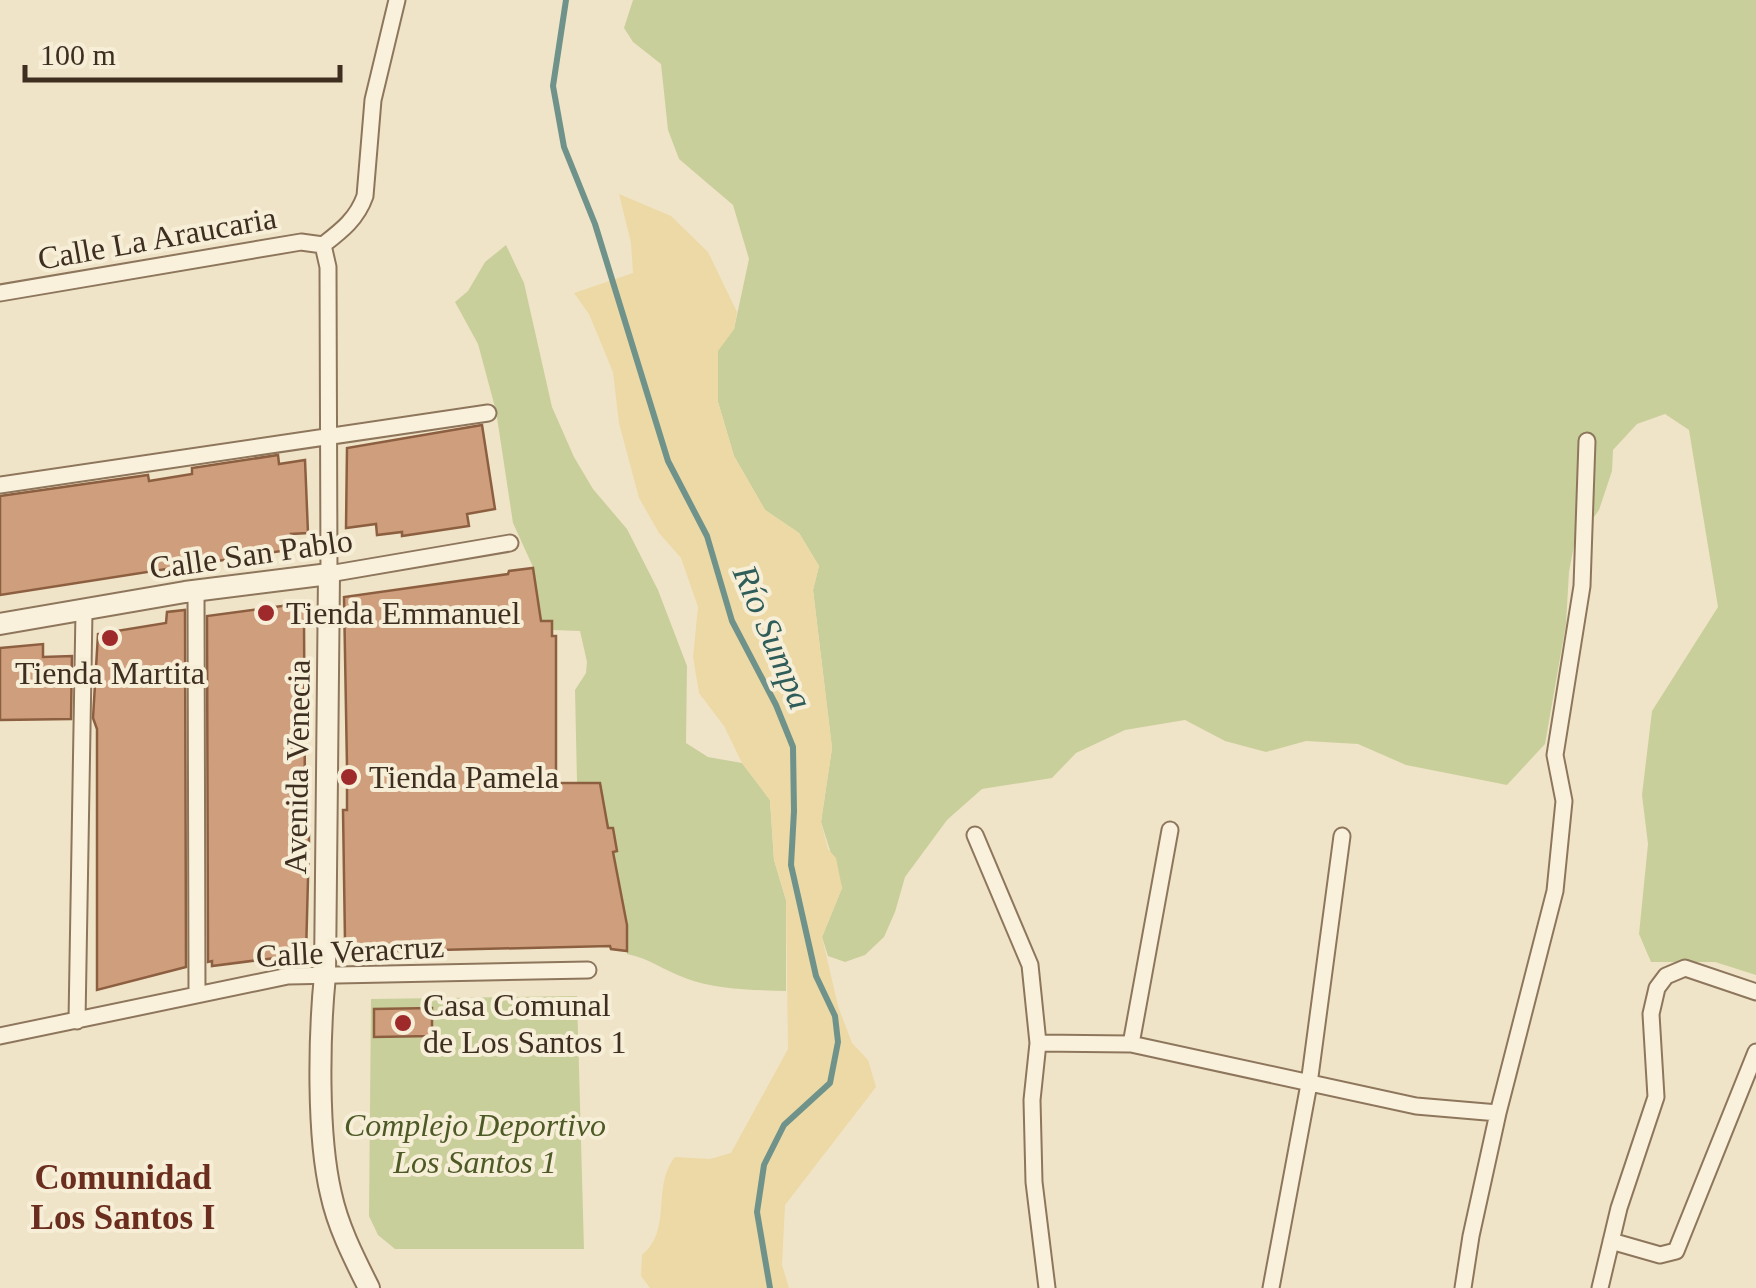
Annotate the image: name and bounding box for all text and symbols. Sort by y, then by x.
scale bar [25,20,340,82]
text: 100 m [40,38,116,71]
street label: Calle La Araucaria [35,199,279,277]
street label: Calle San Pablo [147,522,355,586]
water label: Río Sumpa [724,558,820,715]
place label: Tienda Emmanuel [286,595,520,631]
marker: Tienda Emmanuel [255,602,277,624]
marker: Tienda Martita [99,627,121,649]
place label: Tienda Martita [15,655,205,691]
street label: Avenida Venecia [277,659,317,875]
place label: Tienda Pamela [369,759,559,795]
marker: Tienda Pamela [338,766,360,788]
street label: Calle Veracruz [255,928,445,974]
place label: Casa Comunal de Los Santos 1 [423,987,627,1060]
marker: Casa Comunal de Los Santos 1 [392,1012,414,1034]
park label: Complejo Deportivo Los Santos 1 [344,1107,606,1180]
district label: Comunidad Los Santos I [31,1158,215,1237]

